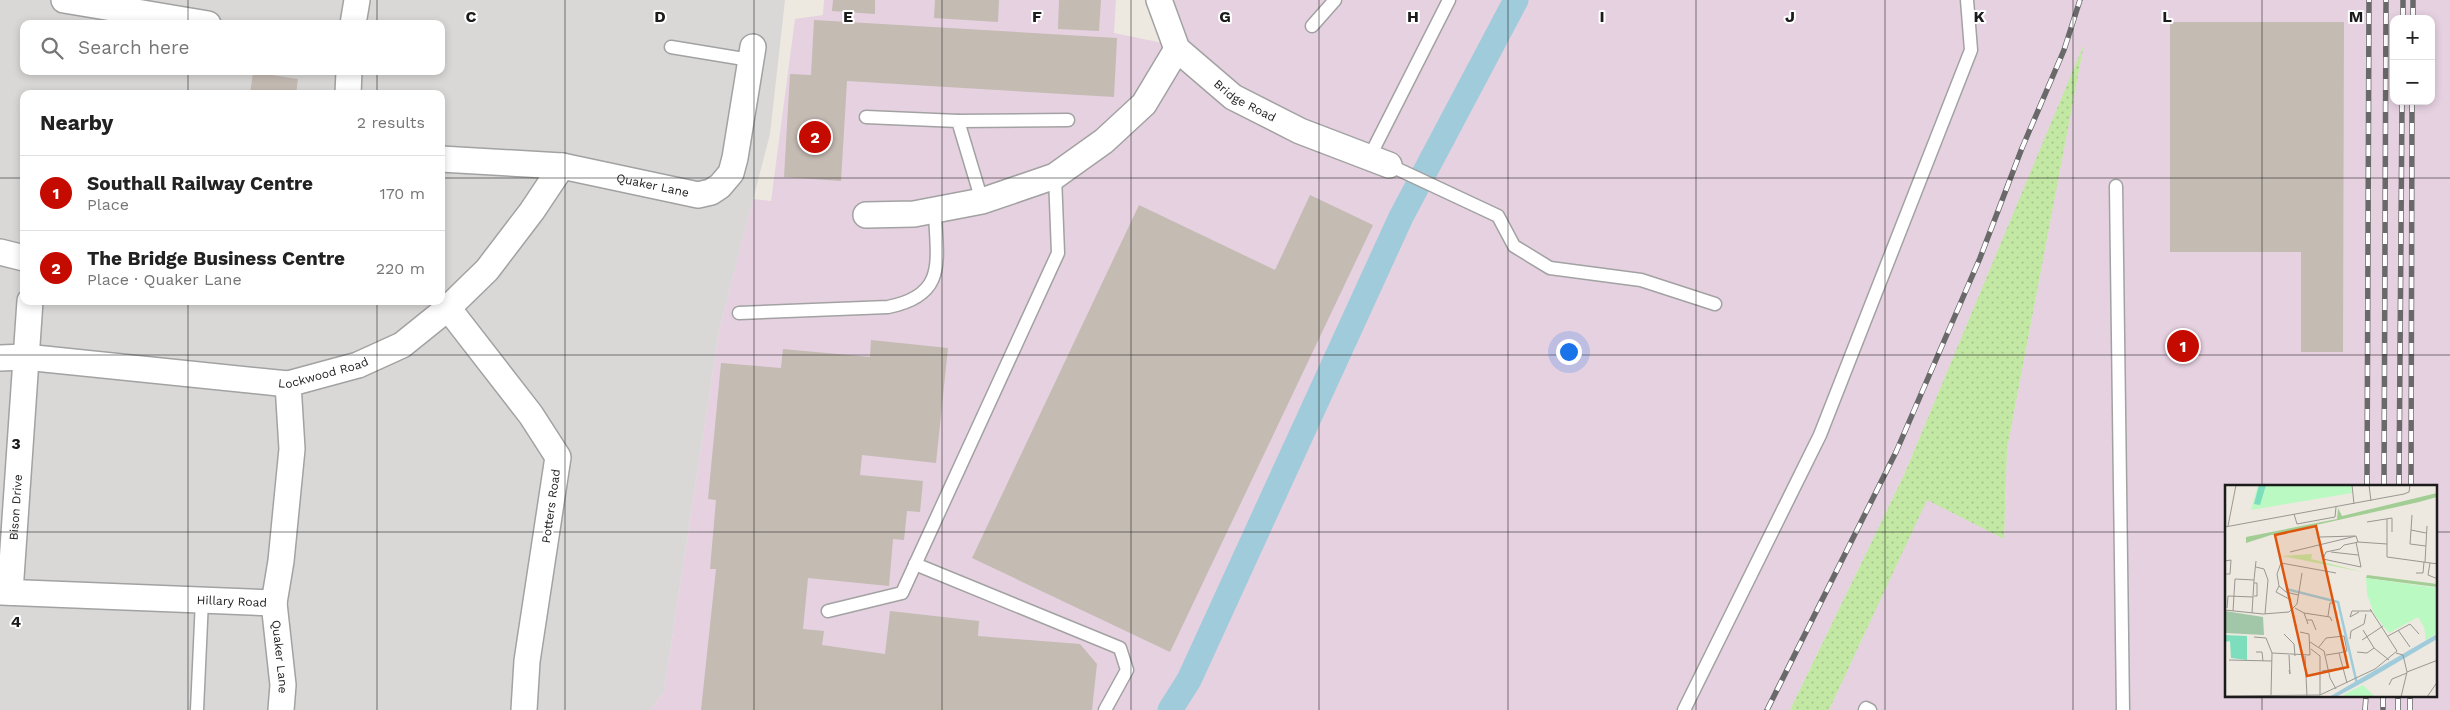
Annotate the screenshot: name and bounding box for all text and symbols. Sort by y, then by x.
text: C [466,7,477,26]
text: D [654,7,666,26]
text: E [843,7,853,26]
text: F [1032,7,1042,26]
text: G [1219,7,1231,26]
text: H [1407,7,1419,26]
text: I [1599,7,1605,26]
text: J [1785,7,1795,26]
text: K [1973,7,1985,26]
text: L [2162,7,2172,26]
text: M [2349,7,2363,26]
map controls [2390,15,2435,105]
button: + [2390,15,2435,60]
search box [20,20,445,75]
icon: search [38,34,66,62]
text: Search here [78,36,189,59]
button: − [2390,60,2435,105]
street label: Bridge Road [1211,77,1278,125]
text: Nearby [40,110,113,135]
text: 2 results [357,113,425,132]
pin: 2 [799,118,831,156]
street label: Quaker Lane [615,171,690,200]
text: Southall Railway Centre [87,172,313,195]
text: 1 [53,184,59,203]
text: 170 m [379,184,425,203]
text: Place [87,195,129,214]
text: The Bridge Business Centre [87,247,345,270]
text: 2 [51,259,61,278]
text: 220 m [376,259,425,278]
text: Place · Quaker Lane [87,270,242,289]
pin: 1 [2167,327,2199,365]
your location [1556,339,1582,365]
street label: Lockwood Road [277,354,370,392]
text: 3 [11,434,21,453]
street label: Potters Road [539,468,563,544]
street label: Bison Drive [7,474,25,541]
inset map [2225,485,2438,698]
street label: Hillary Road [196,593,267,610]
text: 4 [11,612,21,631]
street label: Quaker Lane [269,619,290,694]

